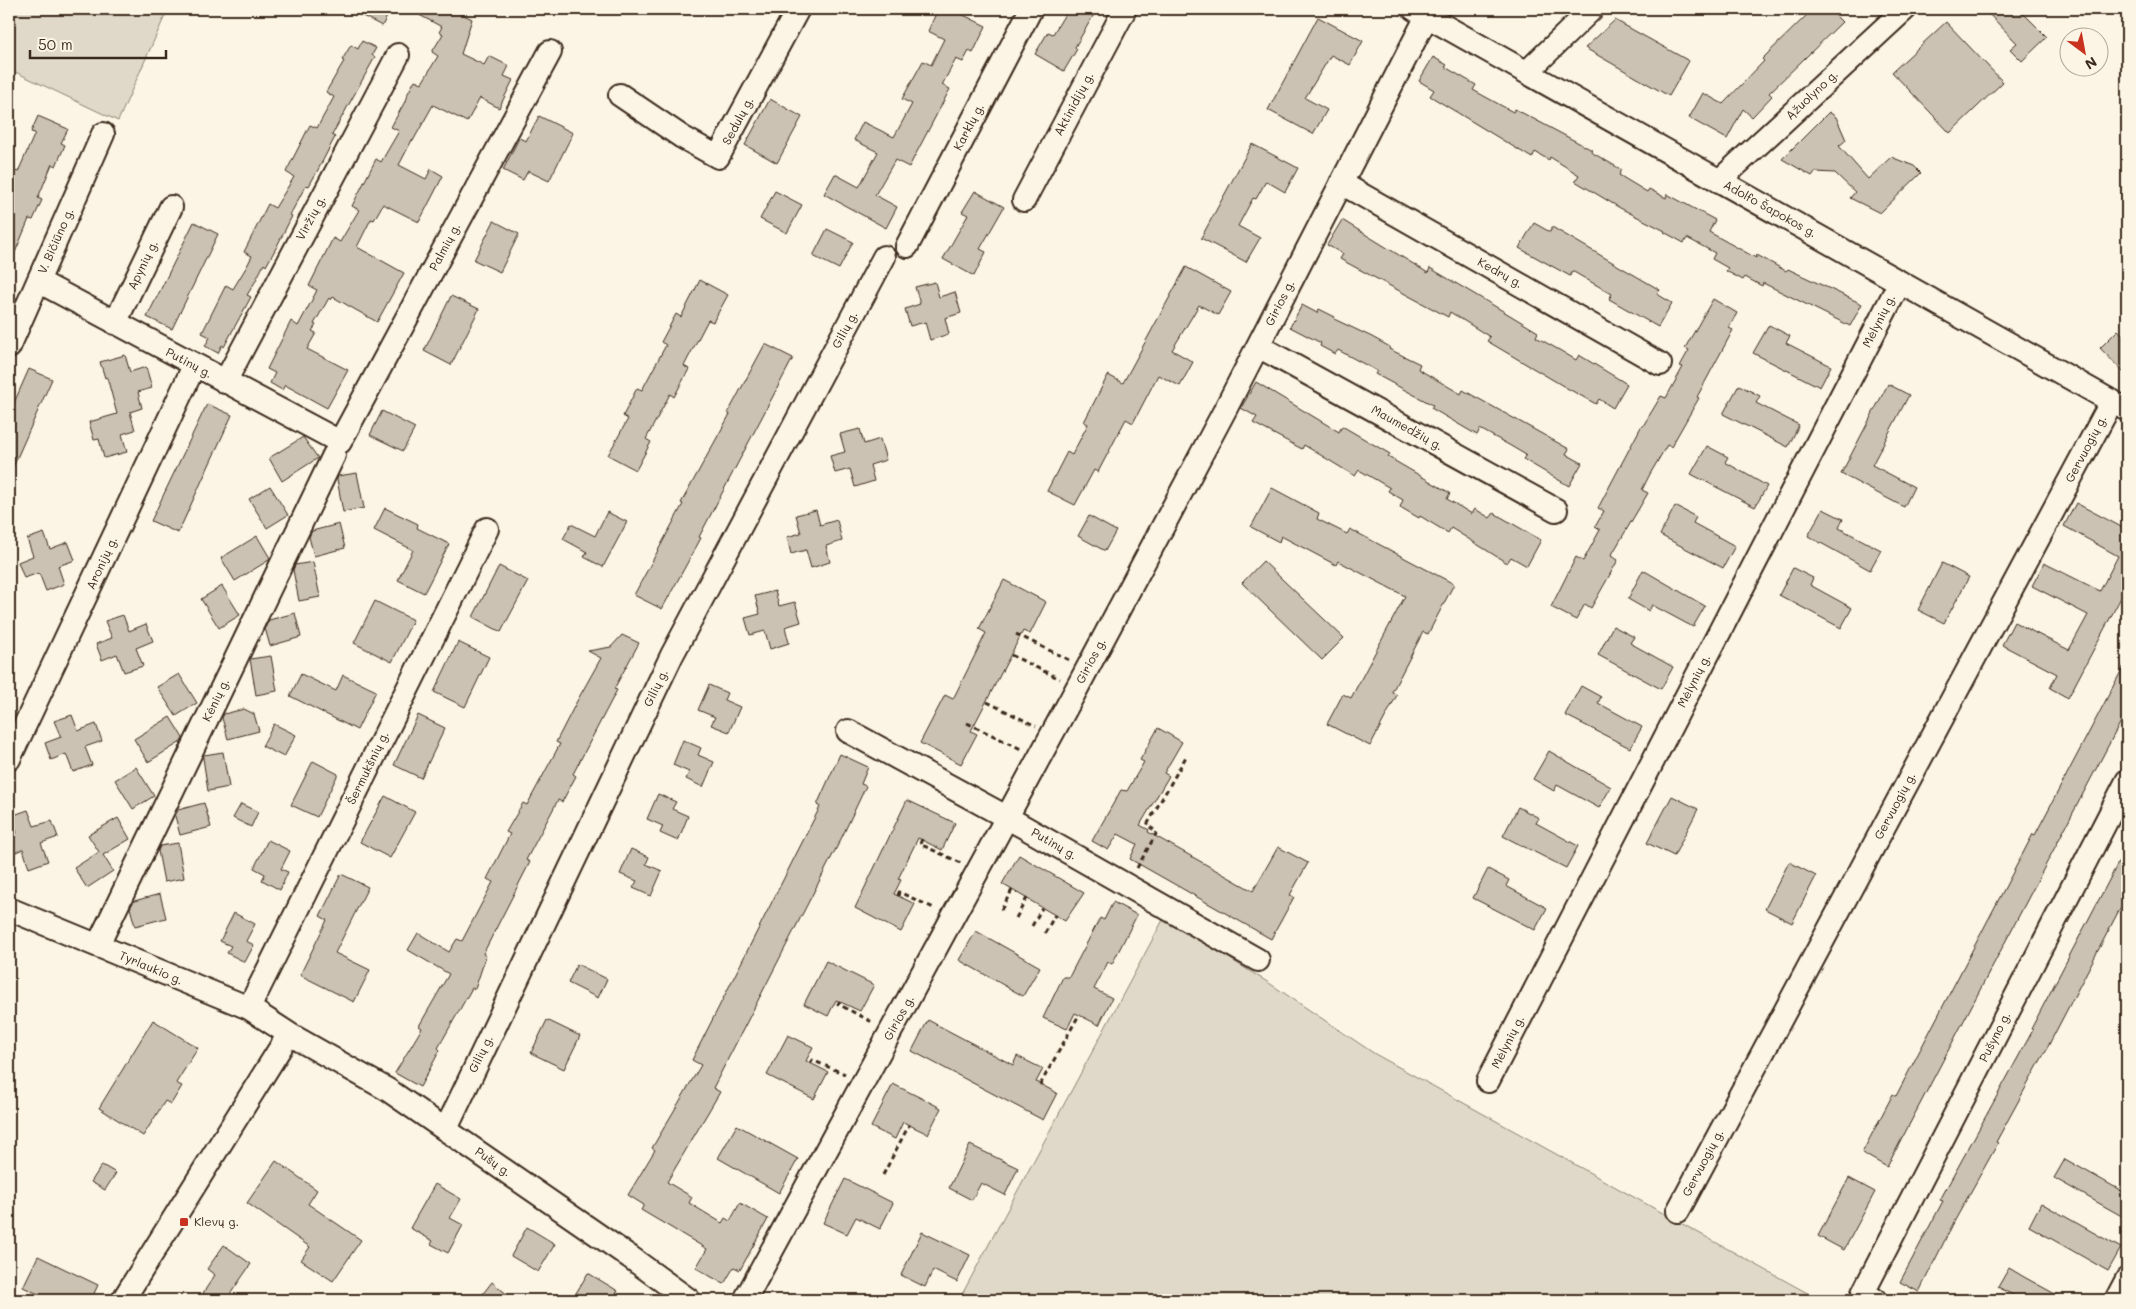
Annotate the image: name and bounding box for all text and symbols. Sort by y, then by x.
scale bar [30,28,166,60]
north arrow [2058,28,2108,78]
text: 50 m [38,34,73,54]
text: N [2082,53,2101,74]
street label: Ąžuolyno g. [1782,66,1841,123]
street label: Aktinidijų g. [1050,69,1097,138]
street label: Sedulų g. [718,94,756,147]
street label: Karklų g. [949,100,987,153]
street label: Adolfo Šapokos g. [1721,176,1820,240]
street label: Viržių g. [292,192,329,243]
street label: V. Bičiūno g. [33,205,77,276]
street label: Palmių g. [425,220,463,273]
street label: Apynių g. [123,237,161,292]
street label: Kedrų g. [1475,253,1526,291]
street label: Girios g. [1261,277,1297,328]
street label: Mėlynių g. [1858,291,1898,350]
street label: Gilių g. [828,308,861,351]
street label: Putinų g. [163,343,215,381]
street label: Maumedžių g. [1369,401,1446,453]
street label: Gervuogių g. [2061,412,2110,485]
street label: Aronijų g. [82,533,120,592]
street label: Girios g. [1071,635,1109,686]
street label: Mėlynių g. [1673,651,1713,710]
street label: Gilių g. [639,666,671,709]
street label: Kėnių g. [198,675,232,724]
street label: Šermukšnių g. [342,728,392,807]
street label: Gervuogių g. [1870,769,1919,842]
street label: Putinų g. [1029,824,1080,863]
street label: Tyrlaukio g. [117,947,186,988]
street label: Girios g. [879,992,917,1043]
street label: Pušyno g. [1975,1009,2014,1064]
street label: Mėlynių g. [1487,1012,1527,1071]
street label: Gilių g. [464,1032,496,1075]
street label: Gervuogių g. [1678,1126,1727,1199]
street label: Pušų g. [472,1143,515,1179]
place label: Klevų g. [194,1213,239,1229]
marker: Klevų g. [178,1216,190,1228]

